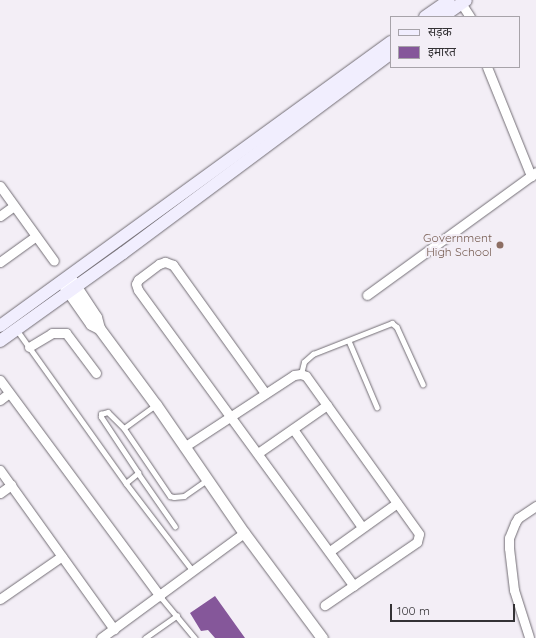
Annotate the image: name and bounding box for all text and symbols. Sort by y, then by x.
legend [390,16,520,68]
text: सड़क [428,24,452,39]
text: इमारत [428,44,456,59]
place label: Government High School [423,231,492,259]
marker: Government High School [495,240,505,250]
scale bar [392,596,517,622]
text: 100 m [397,603,430,618]

